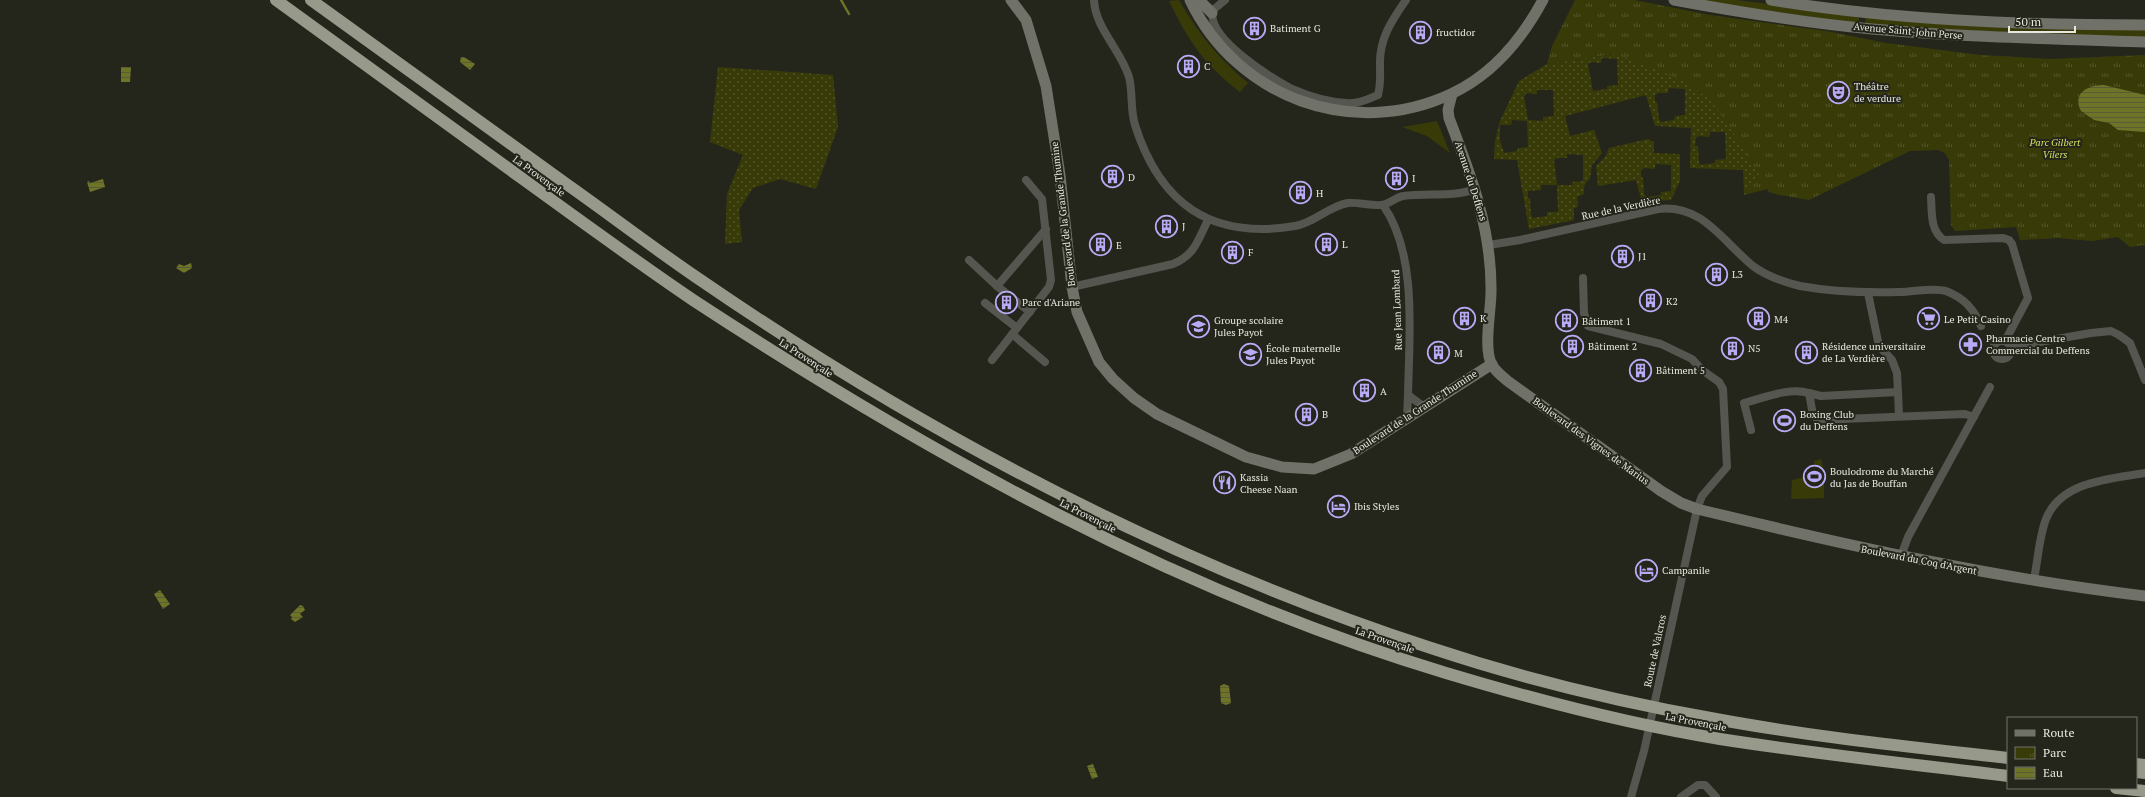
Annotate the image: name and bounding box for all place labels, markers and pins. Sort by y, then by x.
building icon: Batiment G [1241,15,1267,41]
building icon: fructidor [1408,19,1434,45]
place label: Batiment G [1270,22,1321,35]
place label: fructidor [1436,26,1475,39]
building icon: C [1175,53,1201,79]
place label: C [1204,60,1210,73]
theatre icon: Théâtre de verdure [1826,79,1852,105]
place label: Théâtre de verdure [1854,80,1901,105]
building icon: D [1100,164,1126,190]
building icon: I [1384,165,1410,191]
place label: D [1128,171,1135,184]
place label: I [1412,172,1416,185]
building icon: H [1288,180,1314,206]
place label: H [1316,187,1323,200]
building icon: J [1154,213,1180,239]
place label: J [1182,220,1185,233]
building icon: L [1314,231,1340,257]
building icon: E [1087,232,1113,258]
place label: L [1342,238,1348,251]
place label: E [1116,239,1122,252]
building icon: F [1220,239,1246,265]
building icon: J1 [1609,243,1635,269]
place label: F [1248,246,1253,259]
place label: J1 [1638,250,1647,263]
building icon: L3 [1703,261,1729,287]
place label: L3 [1732,268,1743,281]
building icon: K2 [1638,288,1664,314]
building icon: Parc d'Ariane [994,289,1020,315]
place label: K2 [1666,295,1678,308]
place label: Parc d'Ariane [1022,296,1080,309]
building icon: K [1452,305,1478,331]
building icon: M4 [1745,306,1771,332]
supermarket icon: Le Petit Casino [1916,306,1942,332]
building icon: Bâtiment 1 [1554,308,1580,334]
place label: K [1480,312,1487,325]
school or university icon: Groupe scolaire Jules Payot [1186,313,1212,339]
place label: M4 [1774,313,1789,326]
place label: Le Petit Casino [1944,313,2011,326]
place label: Groupe scolaire Jules Payot [1214,314,1283,339]
place label: Bâtiment 1 [1582,315,1631,328]
pharmacy icon: Pharmacie Centre Commercial du Deffens [1957,331,1983,357]
place label: Pharmacie Centre Commercial du Deffens [1986,332,2090,357]
building icon: Bâtiment 2 [1559,333,1585,359]
building icon: N5 [1719,335,1745,361]
building icon: Résidence universitaire de La Verdière [1794,339,1820,365]
building icon: M [1426,340,1452,366]
place label: Bâtiment 2 [1588,340,1637,353]
place label: Résidence universitaire de La Verdière [1822,340,1925,365]
school or university icon: École maternelle Jules Payot [1237,341,1263,367]
place label: École maternelle Jules Payot [1266,342,1341,367]
place label: N5 [1748,342,1761,355]
place label: M [1454,347,1463,360]
building icon: Bâtiment 5 [1628,357,1654,383]
place label: Bâtiment 5 [1656,364,1705,377]
building icon: A [1351,378,1377,404]
place label: A [1380,385,1387,398]
building icon: B [1294,401,1320,427]
sports icon: Boxing Club du Deffens [1772,407,1798,433]
place label: B [1322,408,1328,421]
place label: Boxing Club du Deffens [1800,408,1855,433]
sports icon: Boulodrome du Marché du Jas de Bouffan [1801,464,1827,490]
place label: Boulodrome du Marché du Jas de Bouffan [1830,465,1934,490]
restaurant icon: Kassia Cheese Naan [1212,470,1238,496]
place label: Kassia Cheese Naan [1240,471,1298,496]
hotel icon: Ibis Styles [1325,493,1351,519]
place label: Ibis Styles [1354,500,1399,513]
hotel icon: Campanile [1634,557,1660,583]
place label: Campanile [1662,564,1710,577]

